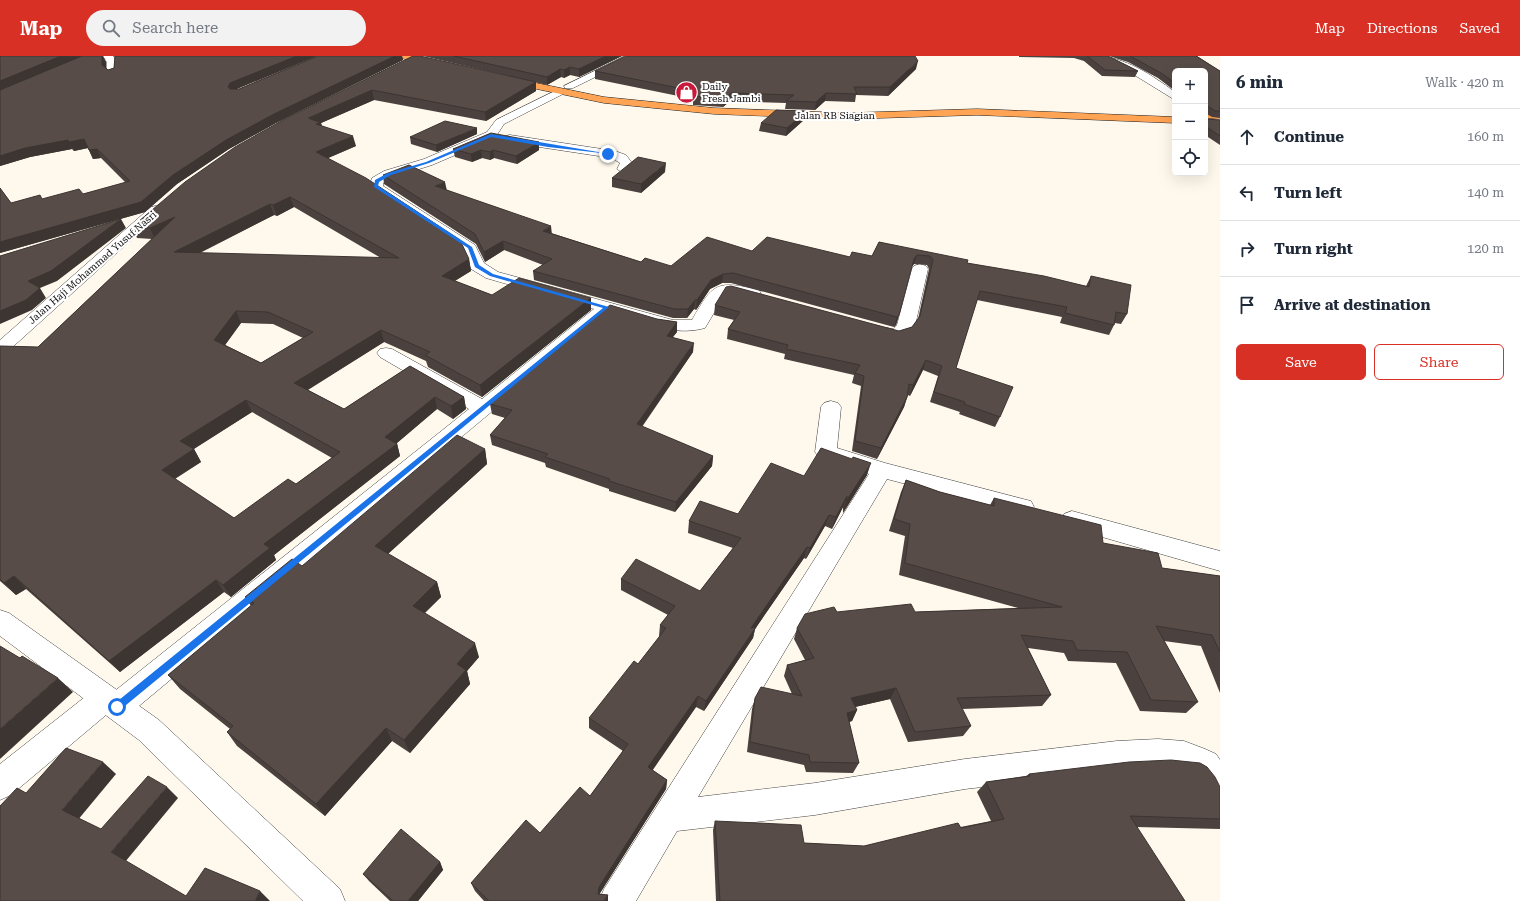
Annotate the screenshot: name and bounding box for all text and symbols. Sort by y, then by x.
search box [86,10,366,46]
text: Map [20,17,62,40]
icon: search [100,17,122,39]
text: Search here [132,19,218,37]
text: Map [1315,20,1345,36]
text: Directions [1367,20,1437,36]
text: Saved [1459,20,1500,36]
map controls [1172,68,1208,176]
button: + [1172,68,1208,104]
text: 6 min [1236,72,1283,92]
text: Walk · 420 m [1425,75,1504,90]
shop icon: Daily Fresh Jambi [674,79,700,105]
place label: Daily Fresh Jambi [702,81,761,104]
button: − [1172,104,1208,140]
street label: Jalan RB Siagian [795,110,876,121]
icon: ahead [1236,126,1258,148]
text: Continue [1274,128,1344,146]
text: 160 m [1467,129,1504,144]
button: locate [1172,140,1208,176]
route end [599,145,617,163]
icon: left [1236,182,1258,204]
text: Turn left [1274,184,1342,202]
text: 140 m [1467,185,1504,200]
street label: Jalan Haji Mohammad Yusuf Nasri [26,209,159,326]
icon: right [1236,238,1258,260]
text: Turn right [1274,240,1353,258]
text: 120 m [1467,241,1504,256]
icon: arrive [1236,294,1258,316]
text: Arrive at destination [1274,296,1430,314]
button: Save [1236,344,1366,380]
button: Share [1374,344,1504,380]
route start [108,698,126,716]

